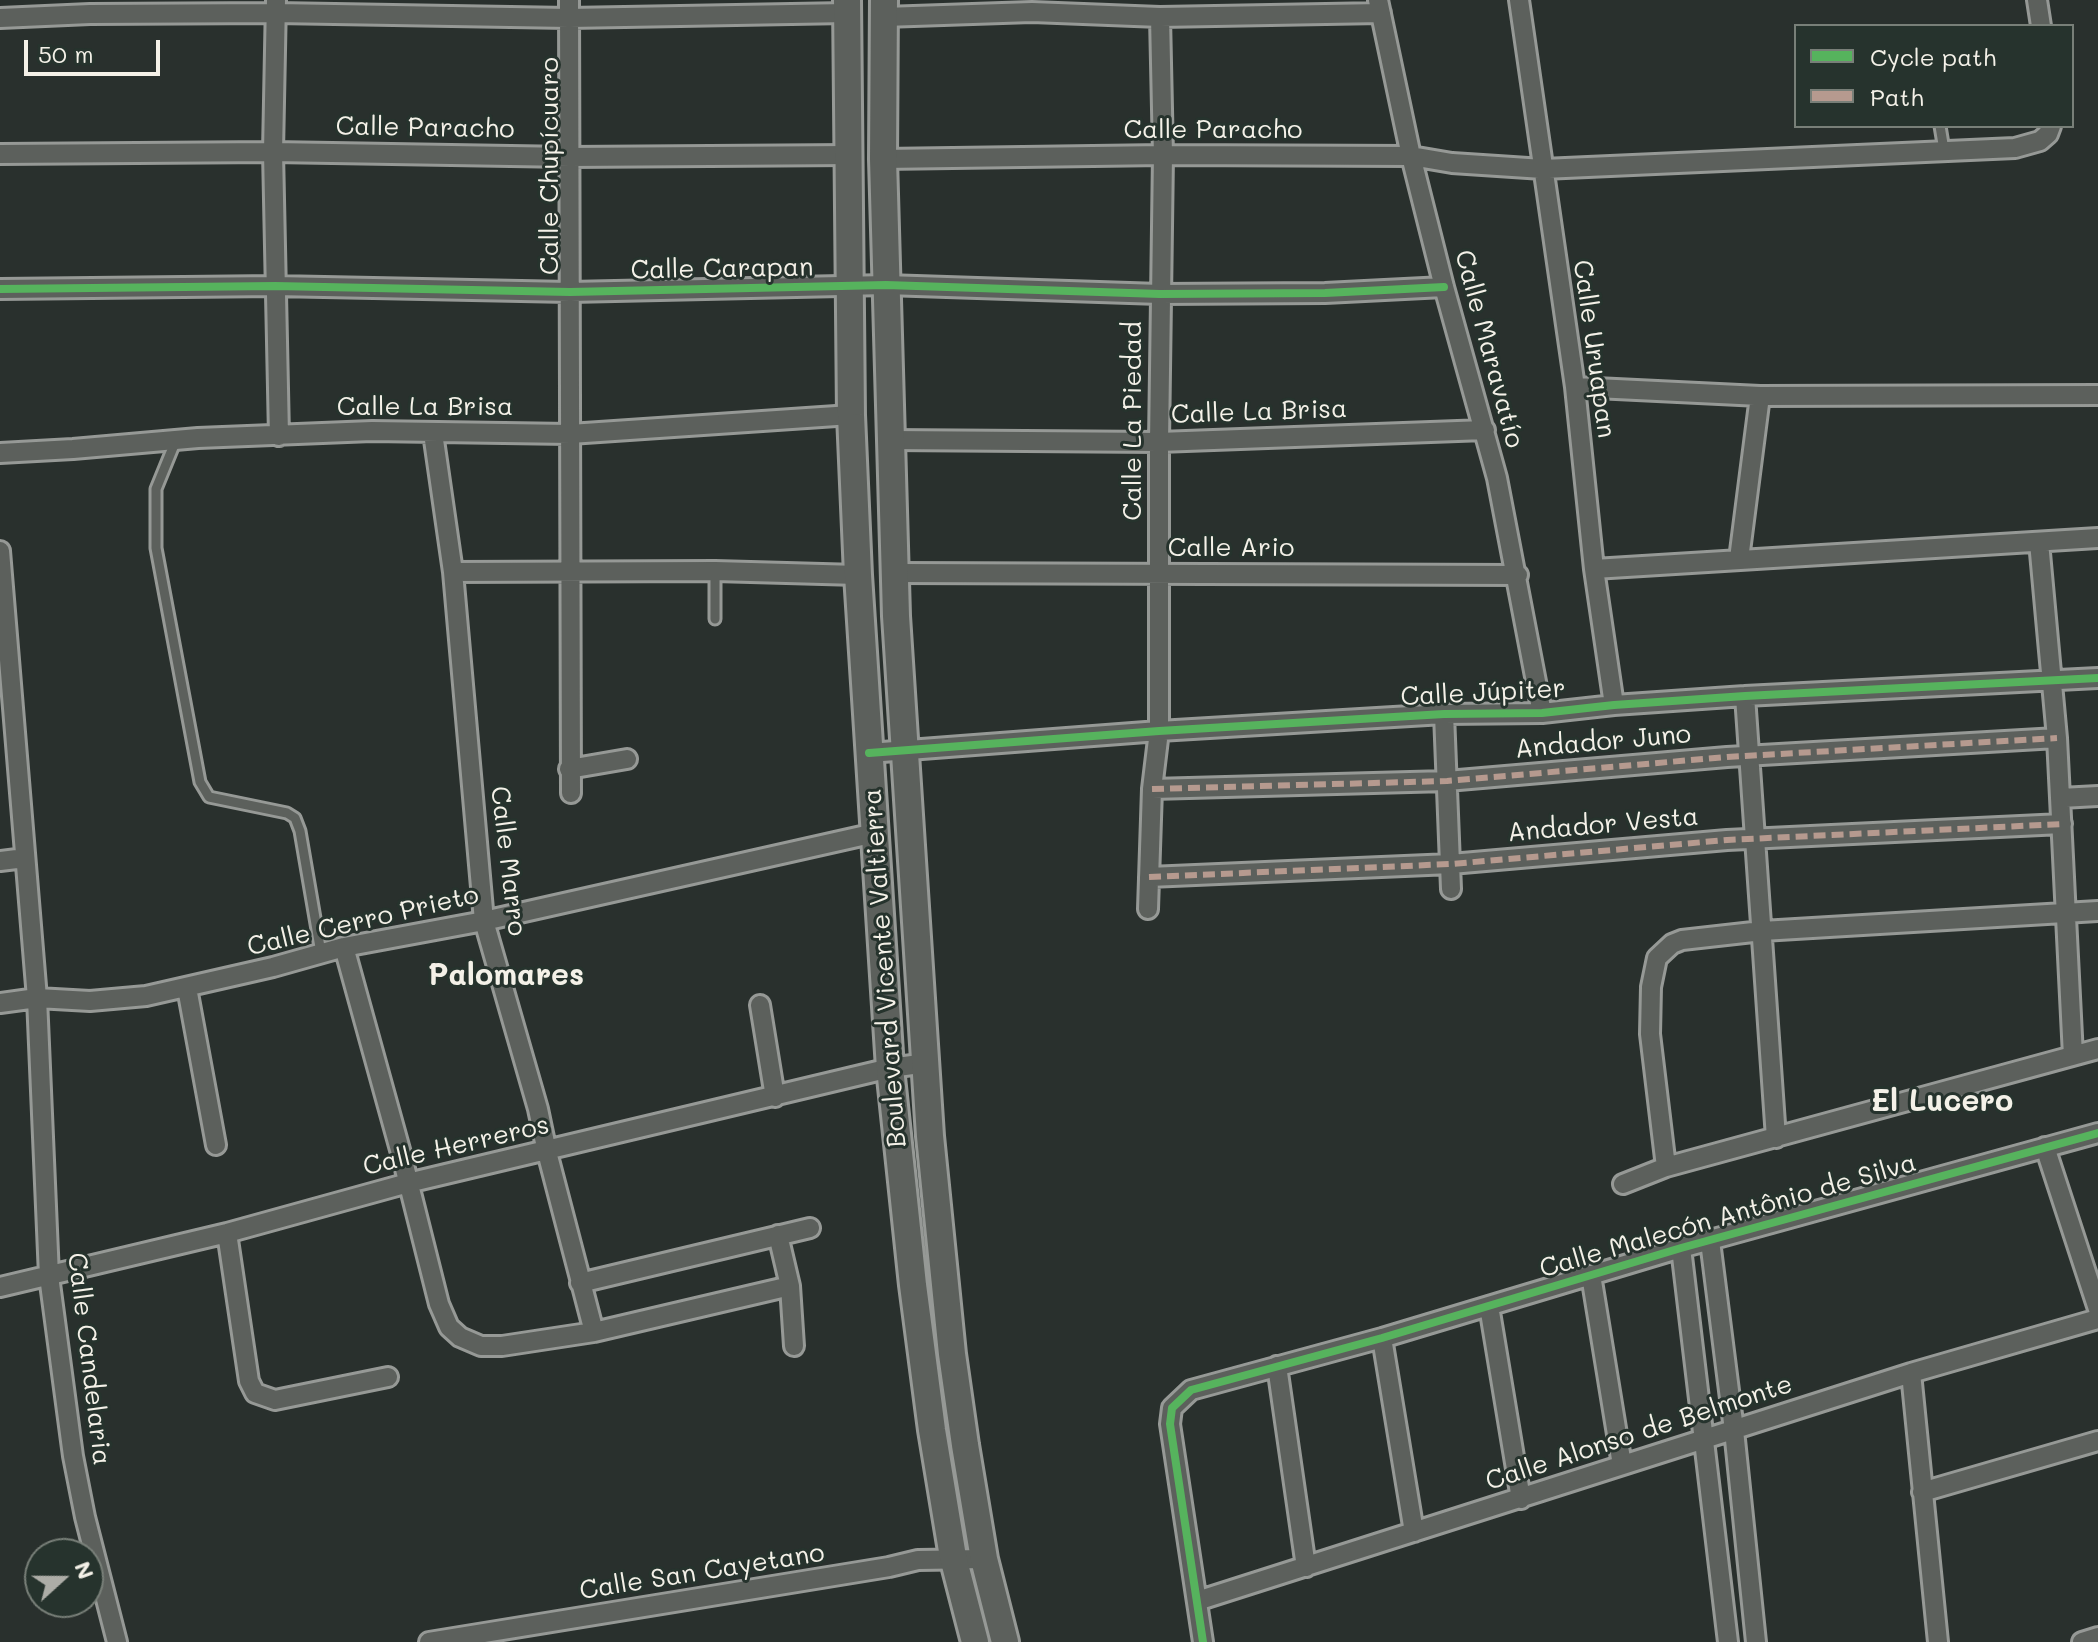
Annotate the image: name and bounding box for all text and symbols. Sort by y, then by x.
scale bar [28,24,164,74]
legend [1794,24,2074,128]
text: 50 m [38,38,94,69]
text: Cycle path [1870,41,1996,72]
street label: Calle Chupícuaro [534,57,566,275]
text: Path [1870,81,1924,112]
street label: Calle Paracho [335,111,515,145]
street label: Calle Paracho [1124,114,1302,146]
street label: Calle Maravatío [1448,247,1530,451]
street label: Calle Carapan [630,252,814,286]
street label: Calle Uruapan [1566,258,1622,440]
street label: Calle La Piedad [1117,321,1149,521]
street label: Calle La Brisa [337,391,513,423]
street label: Calle La Brisa [1170,393,1348,431]
street label: Calle Ario [1168,532,1294,564]
street label: Calle Júpiter [1400,673,1566,713]
street label: Andador Juno [1514,719,1692,765]
street label: Calle Marro [483,784,533,938]
street label: Boulevard Vicente Valtierra [857,787,913,1149]
street label: Andador Vesta [1506,801,1700,849]
street label: Calle Cerro Prieto [244,879,482,963]
district label: Palomares [428,958,584,994]
district label: El Lucero [1871,1084,2013,1120]
street label: Calle Herreros [360,1109,552,1183]
street label: Calle Malecón Antônio de Silva [1536,1147,1920,1285]
street label: Calle Candelaria [60,1251,118,1467]
street label: Calle Alonso de Belmonte [1482,1369,1796,1497]
street label: Calle San Cayetano [577,1537,827,1607]
north arrow [24,1538,104,1618]
text: N [68,1557,102,1583]

